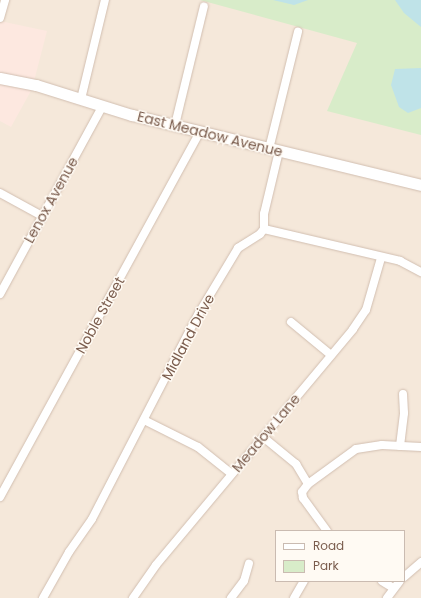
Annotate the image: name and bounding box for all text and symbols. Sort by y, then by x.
street label: East Meadow Avenue [136,108,284,160]
street label: Lenox Avenue [20,154,82,246]
street label: Noble Street [72,274,128,356]
street label: Midland Drive [158,291,218,383]
street label: Meadow Lane [228,390,304,476]
legend [275,530,405,582]
text: Road [313,537,344,554]
text: Park [313,557,339,574]

